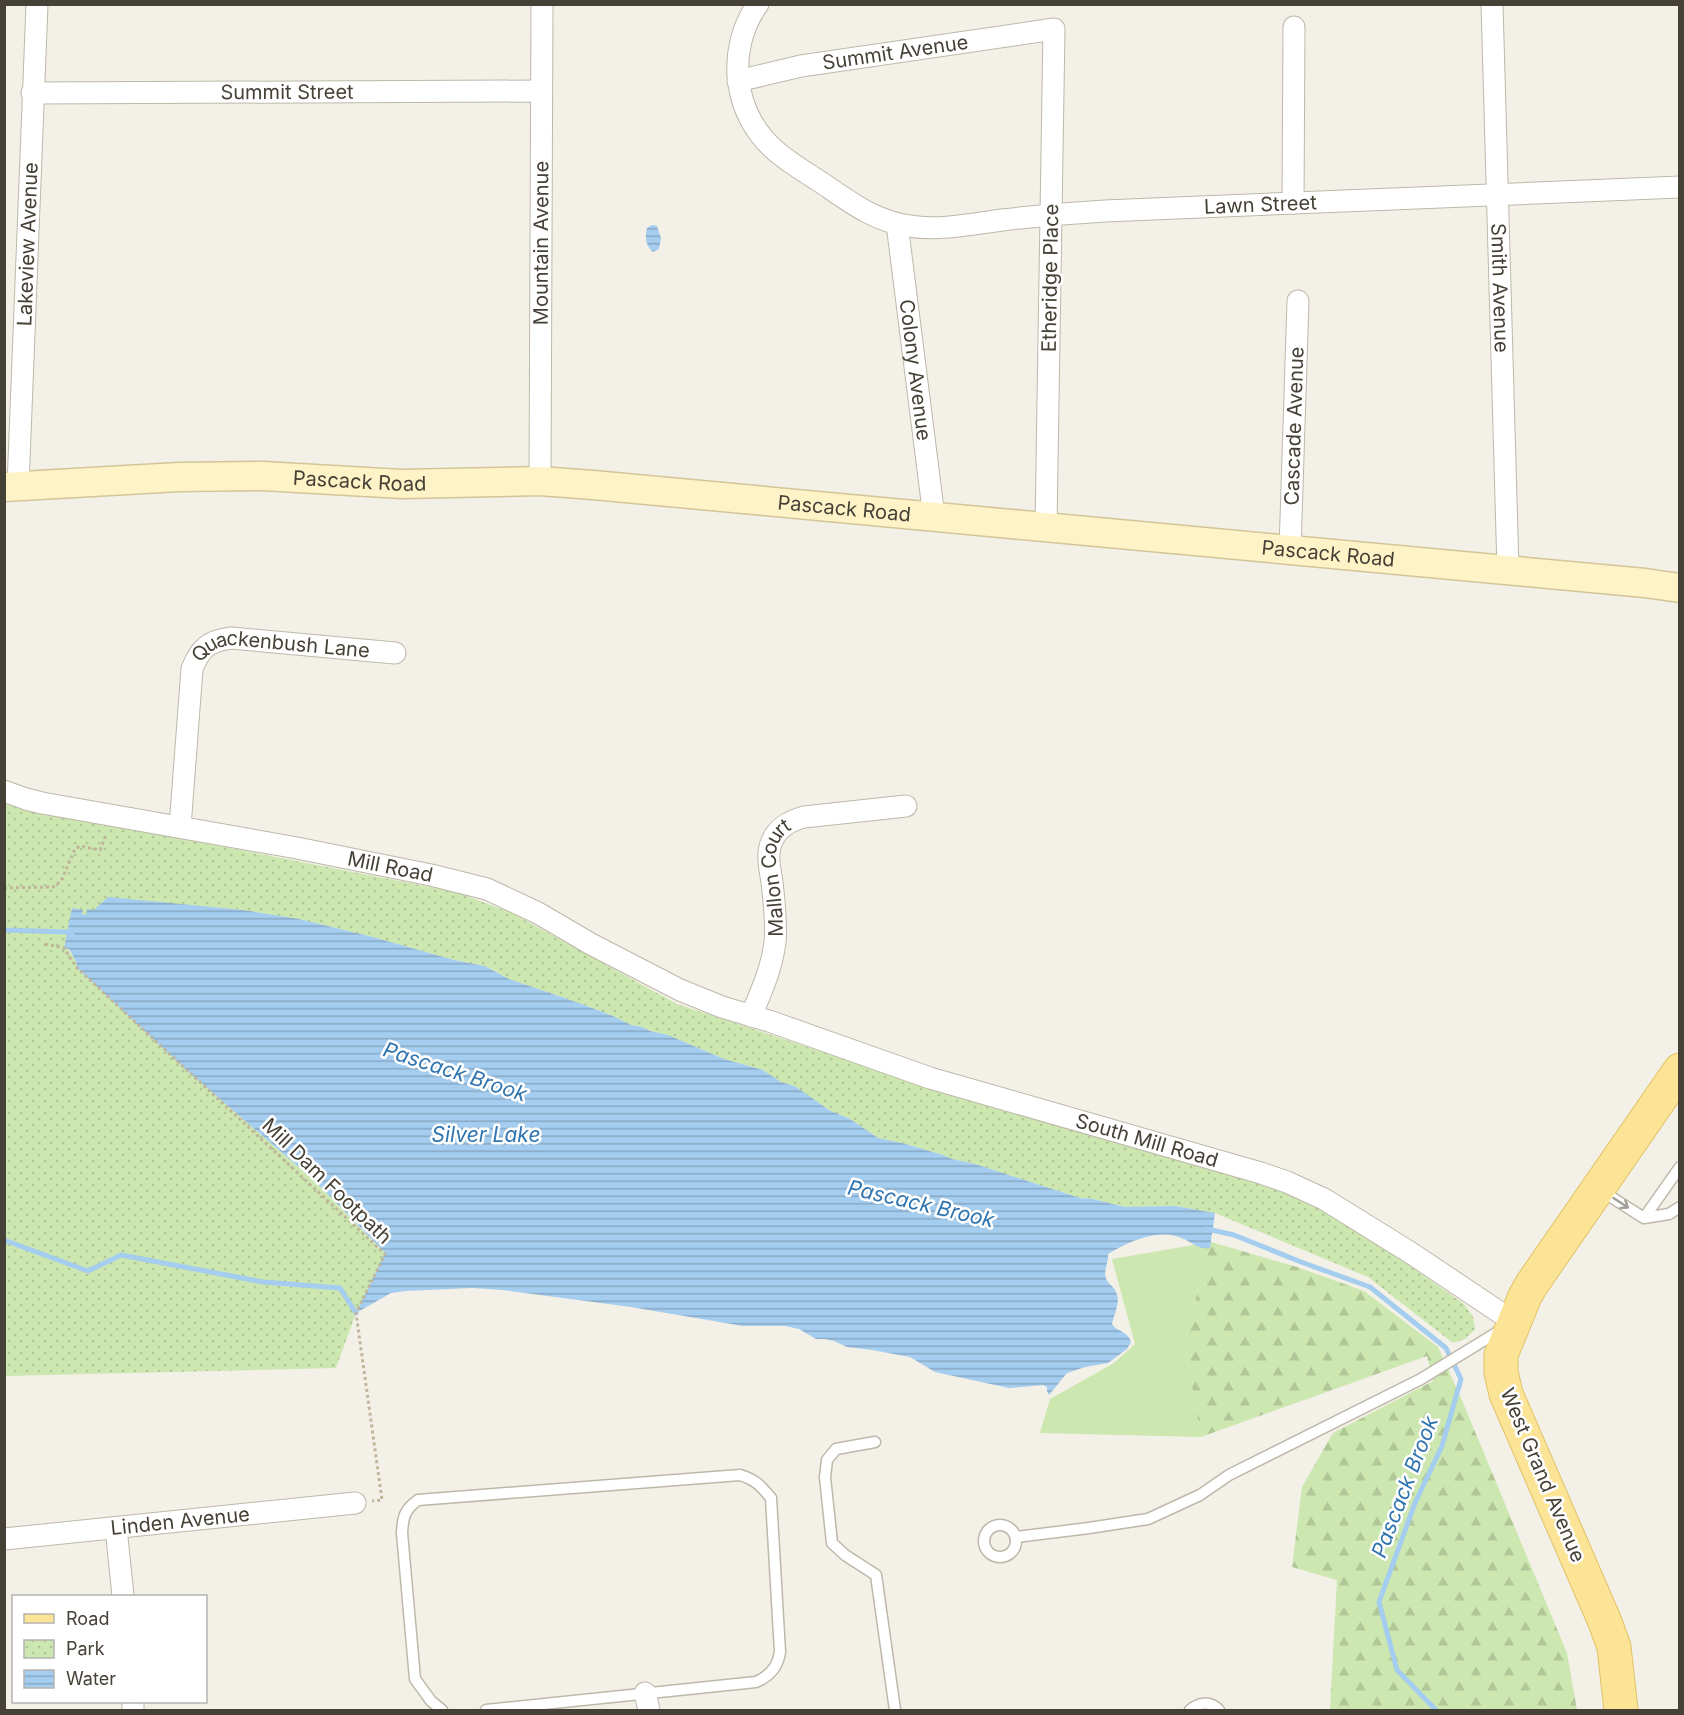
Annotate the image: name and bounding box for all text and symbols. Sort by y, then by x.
street label: Summit Avenue [821,30,970,75]
street label: Summit Street [220,80,354,104]
street label: Mountain Avenue [529,161,553,325]
street label: Lakeview Avenue [12,162,43,327]
street label: Lawn Street [1203,190,1318,219]
street label: Etheridge Place [1037,204,1063,352]
street label: Smith Avenue [1486,223,1514,353]
street label: Colony Avenue [895,298,936,442]
street label: Cascade Avenue [1279,346,1309,506]
street label: Pascack Road [292,466,427,496]
street label: Pascack Road [777,490,912,527]
street label: Pascack Road [1260,535,1396,572]
street label: Quackenbush Lane [186,626,371,666]
street label: Mallon Court [757,813,795,937]
street label: Mill Road [346,846,435,887]
water label: Pascack Brook [380,1037,531,1107]
street label: South Mill Road [1073,1108,1221,1172]
street label: Mill Dam Footpath [257,1113,397,1249]
water label: Silver Lake [432,1122,540,1147]
water label: Pascack Brook [845,1175,997,1233]
one-way arrow [1612,1197,1629,1210]
street label: West Grand Avenue [1495,1384,1591,1566]
water label: Pascack Brook [1366,1412,1443,1561]
street label: Linden Avenue [109,1502,251,1540]
legend [12,1595,207,1703]
text: Road [66,1608,109,1629]
text: Park [66,1638,105,1659]
text: Water [66,1668,116,1689]

